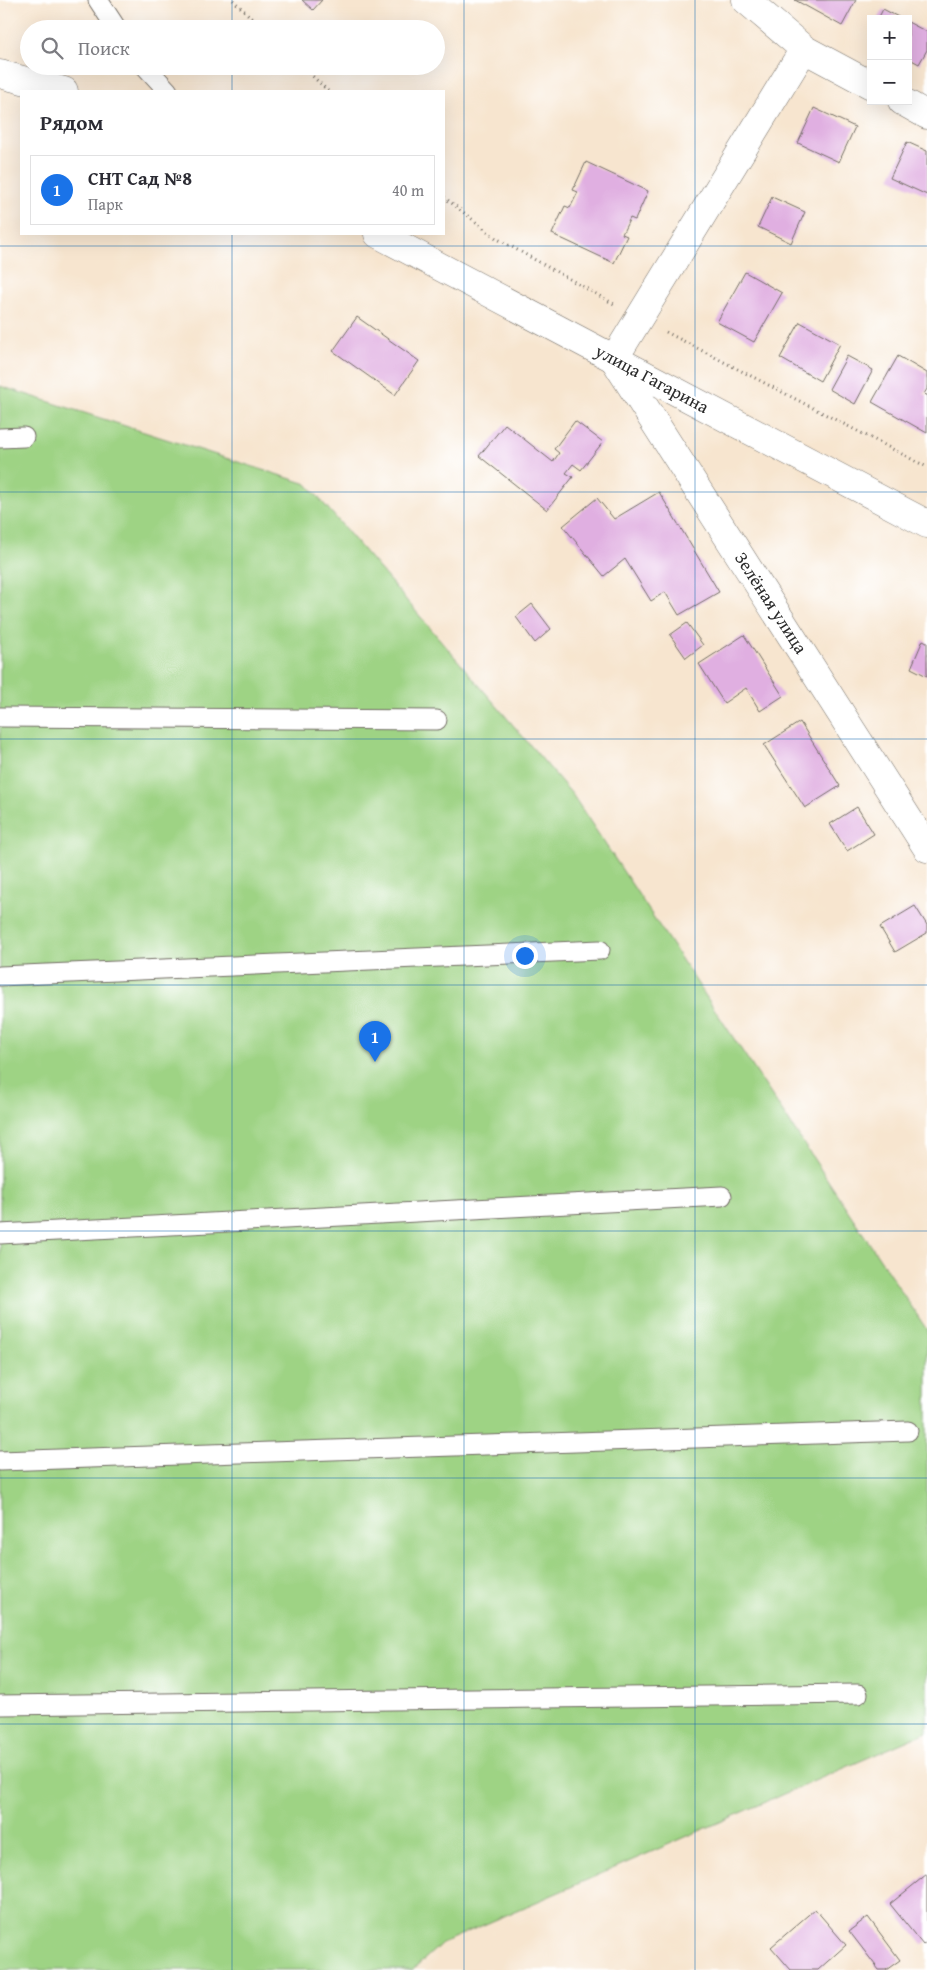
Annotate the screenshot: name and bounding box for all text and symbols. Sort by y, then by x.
map controls [867,15,912,105]
button: + [867,15,912,60]
search box [20,20,445,75]
icon: search [38,34,66,62]
text: Поиск [78,34,130,62]
button: − [867,60,912,105]
text: Рядом [40,107,103,138]
text: СНТ Сад №8 [88,164,192,192]
text: 1 [53,178,61,202]
text: 40 m [392,178,424,202]
text: Парк [88,192,123,216]
street label: улица Гагарина [590,337,714,420]
street label: Зелёная улица [728,546,815,659]
your location [512,943,538,969]
pin: 1 [359,1021,391,1062]

